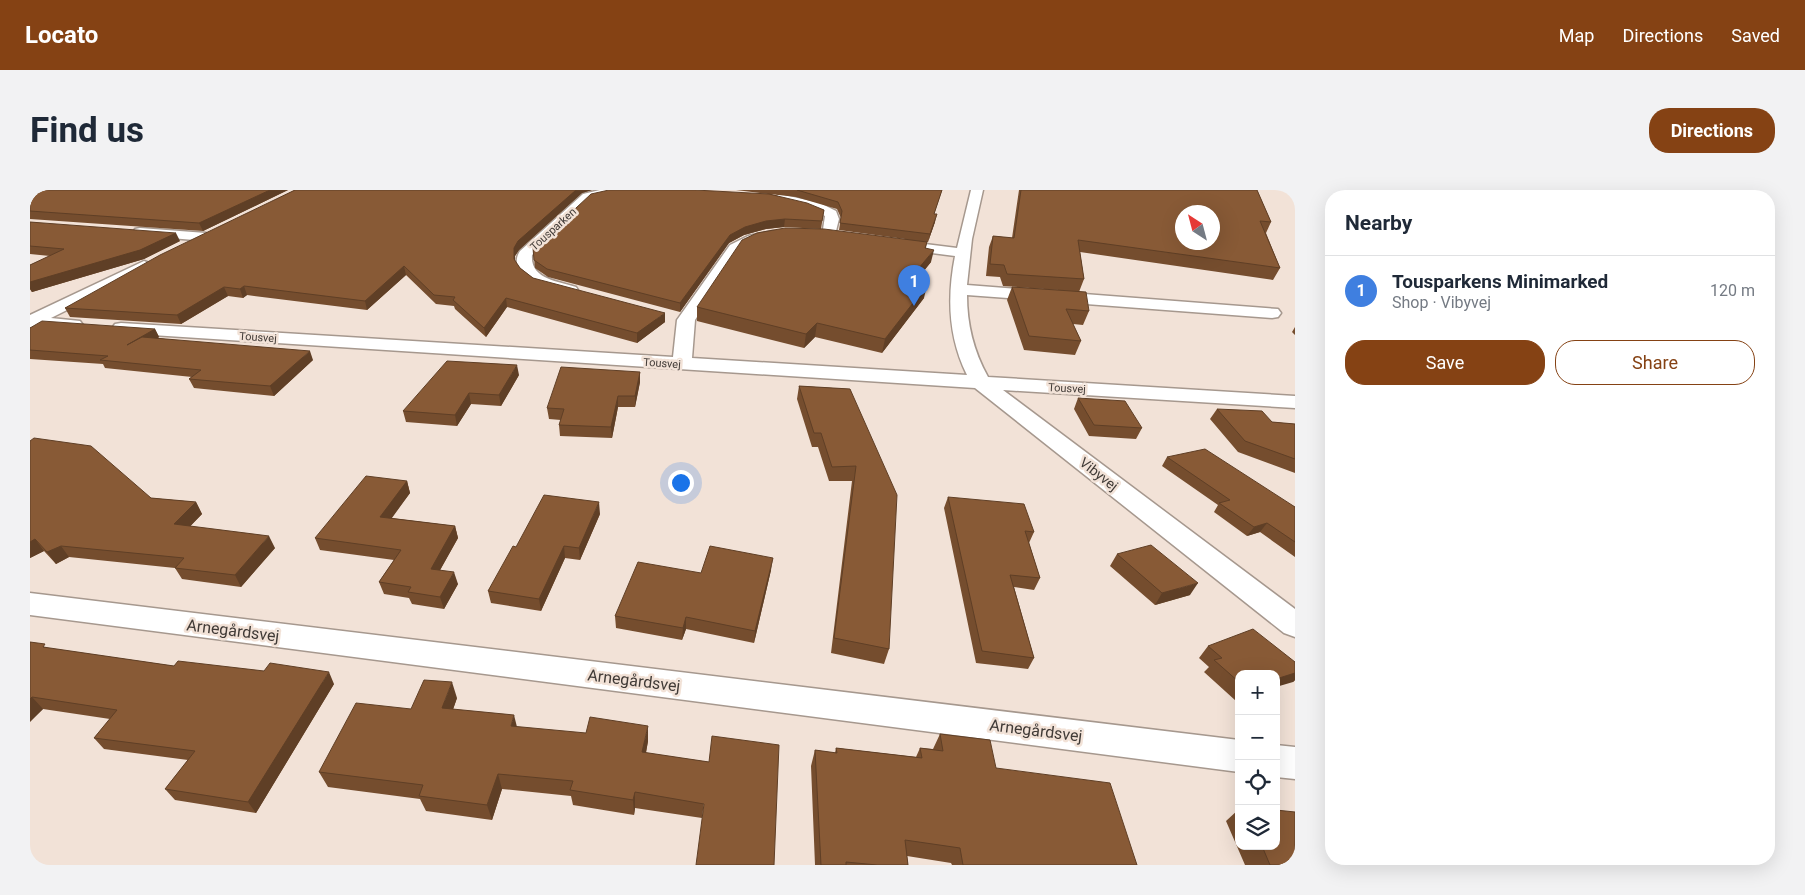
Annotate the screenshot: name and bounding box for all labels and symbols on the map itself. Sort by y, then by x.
street label: Tousparken [528,205,579,253]
north arrow [1175,205,1220,250]
pin: 1 [898,265,930,306]
street label: Tousvej [239,330,277,345]
street label: Tousvej [643,356,681,371]
street label: Tousvej [1048,381,1086,396]
street label: Vibyvej [1077,454,1121,494]
your location [668,470,694,496]
street label: Arnegårdsvej [185,615,280,646]
street label: Arnegårdsvej [586,665,681,696]
street label: Arnegårdsvej [988,715,1083,746]

